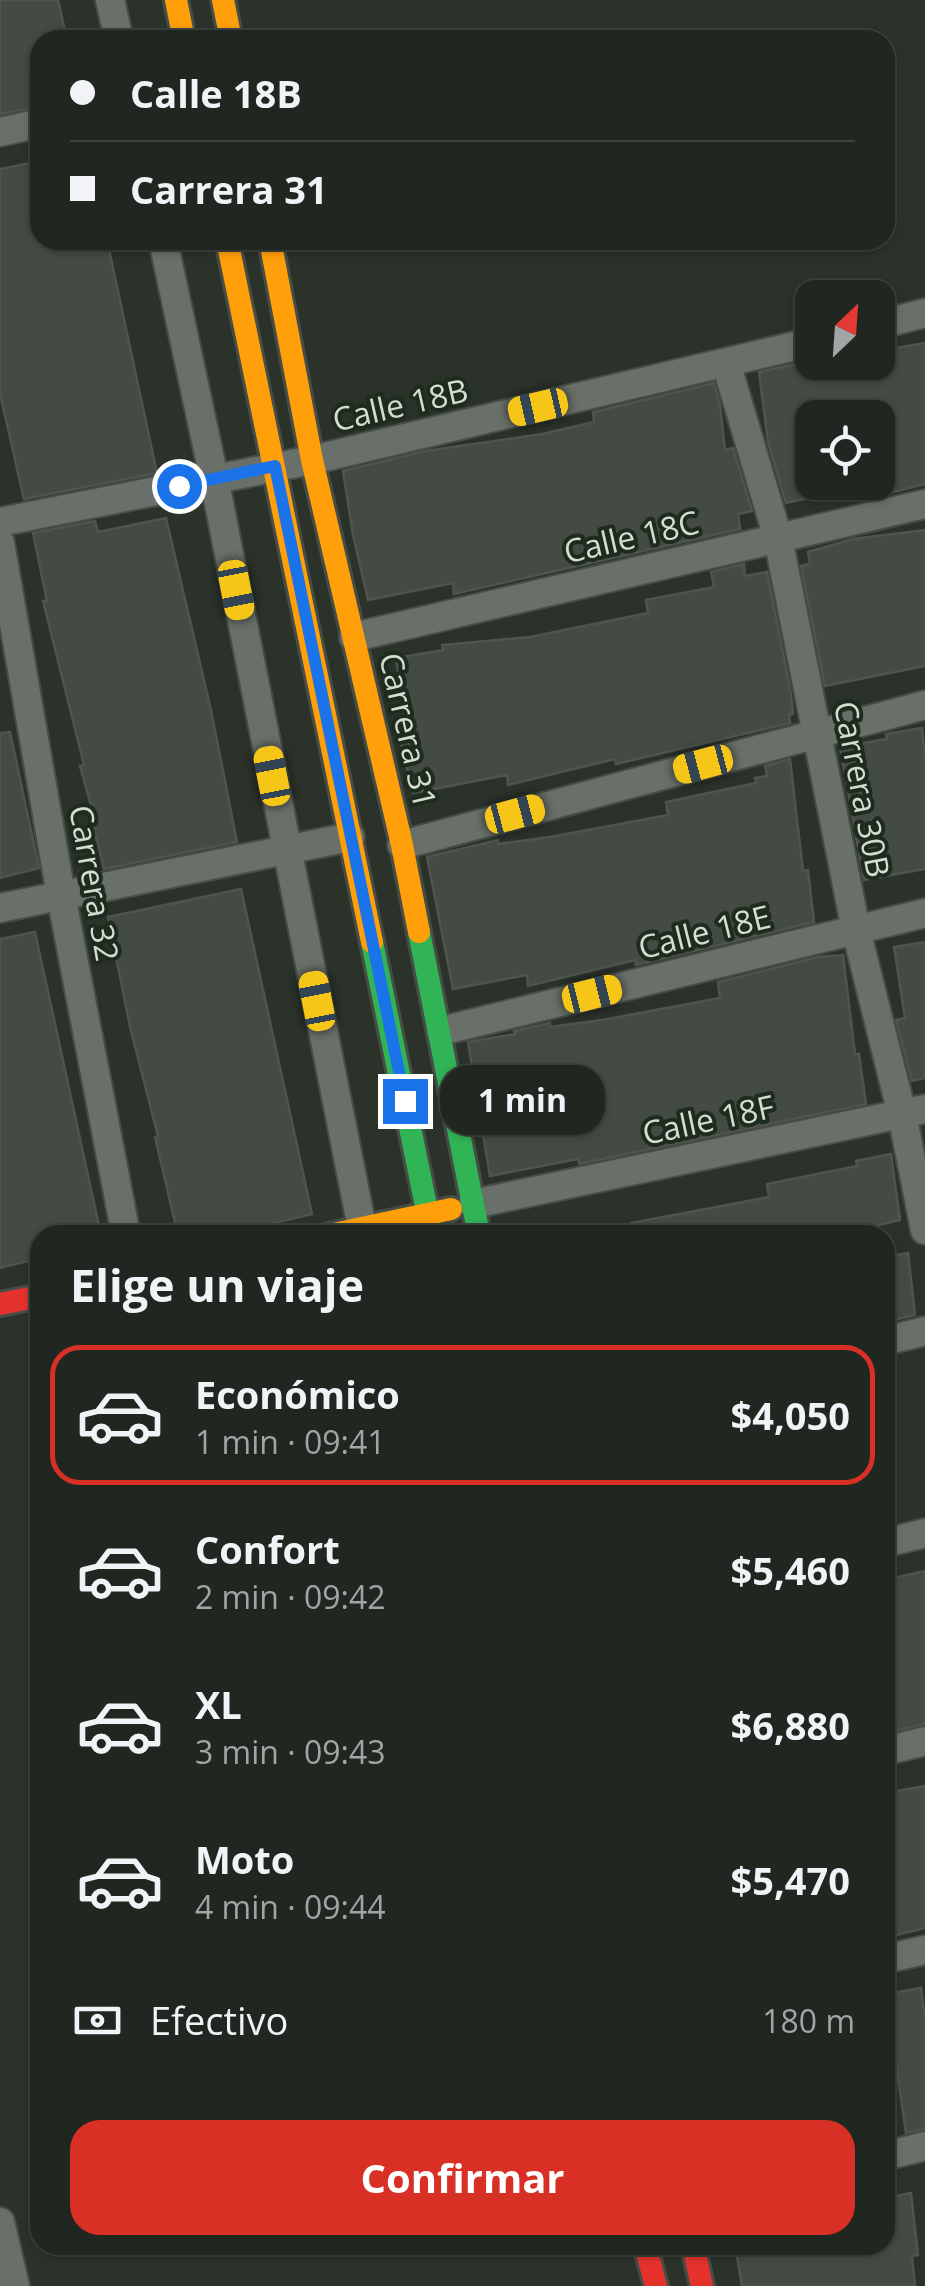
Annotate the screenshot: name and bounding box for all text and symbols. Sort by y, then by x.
text: Calle 18B [130,67,302,119]
text: Carrera 31 [130,163,328,215]
north arrow [795,280,895,380]
map controls [795,280,895,500]
street label: Calle 18B [328,368,472,440]
car [505,386,571,428]
button: locate [795,400,895,500]
route start [157,464,202,509]
street label: Calle 18C [559,500,703,572]
car [216,558,256,622]
street label: Carrera 31 [370,648,448,812]
street label: Carrera 30B [825,697,901,881]
car [670,742,736,786]
car [252,744,292,808]
car [482,792,548,836]
street label: Carrera 32 [60,802,130,964]
street label: Calle 18E [633,894,775,968]
car [297,969,337,1033]
car [559,972,625,1016]
callout: 1 min [440,1066,605,1136]
text: 1 min [478,1078,567,1121]
route end [383,1079,428,1124]
street label: Calle 18F [638,1084,778,1154]
text: Elige un viaje [70,1254,364,1315]
text: Económico [195,1368,400,1420]
icon: car [75,1370,165,1460]
text: $4,050 [731,1389,850,1441]
text: 1 min · 09:41 [195,1420,386,1463]
text: Confort [195,1523,340,1575]
icon: car [75,1525,165,1615]
text: $5,460 [731,1544,850,1596]
text: 2 min · 09:42 [195,1575,386,1618]
text: XL [195,1678,242,1730]
icon: car [75,1680,165,1770]
text: $6,880 [731,1699,850,1751]
text: 3 min · 09:43 [195,1730,386,1773]
text: Moto [195,1833,294,1885]
icon: car [75,1835,165,1925]
text: $5,470 [731,1854,850,1906]
text: 4 min · 09:44 [195,1885,386,1928]
icon: cash [70,1993,125,2048]
text: Efectivo [150,1994,288,2046]
text: 180 m [762,1999,855,2042]
button: Confirmar [70,2120,855,2235]

